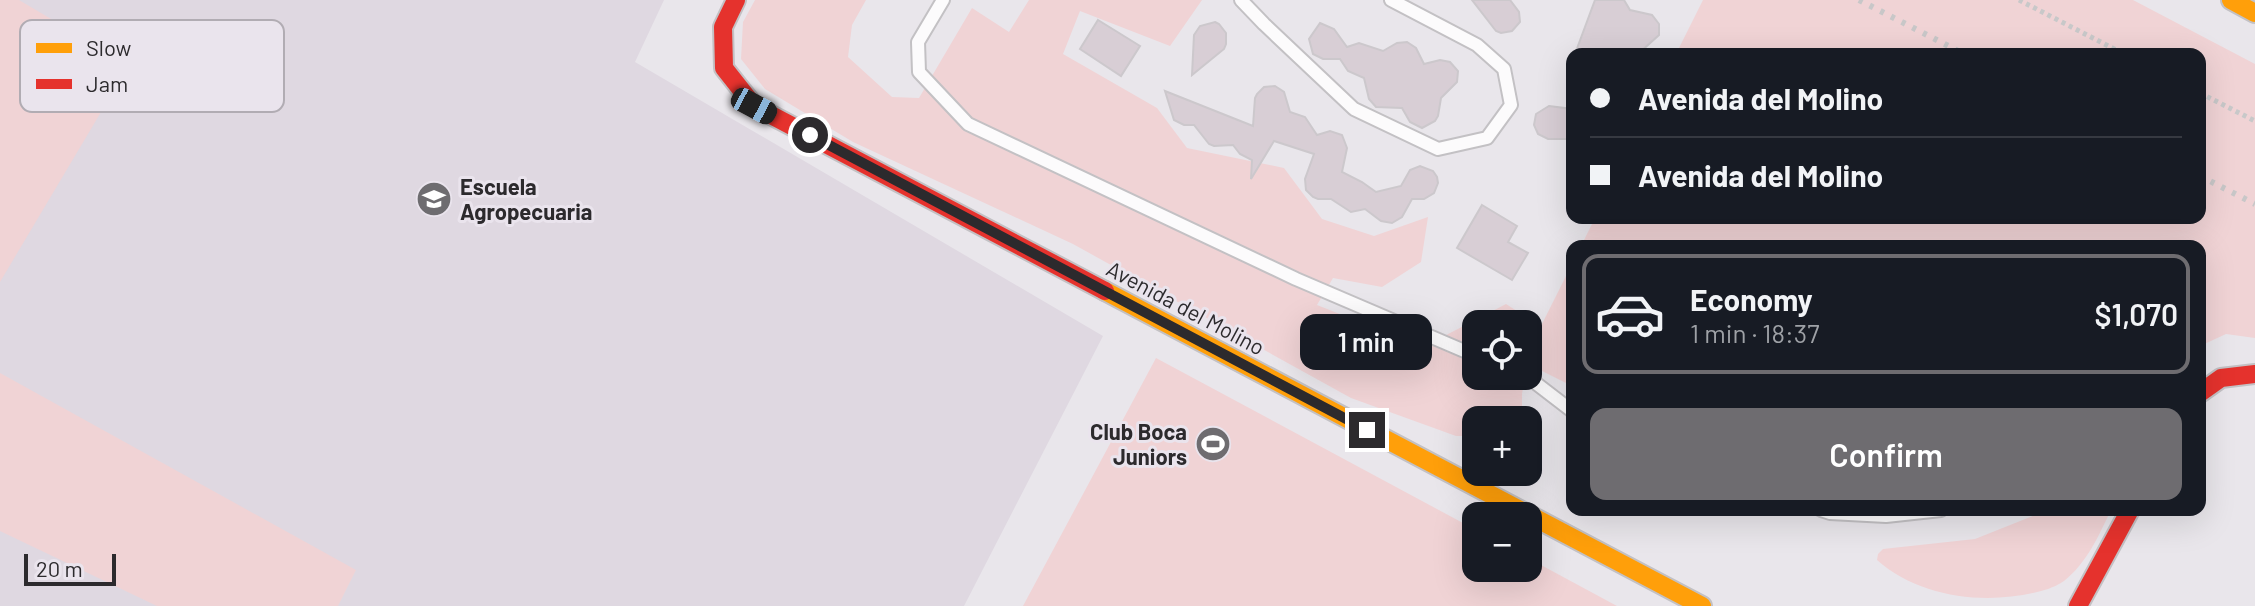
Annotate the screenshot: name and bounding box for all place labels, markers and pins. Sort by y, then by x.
place label: Escuela Agropecuaria [460,173,592,224]
school or university icon: Escuela Agropecuaria [415,180,453,218]
place label: Club Boca Juniors [1090,418,1187,469]
sports icon: Club Boca Juniors [1194,425,1232,463]

